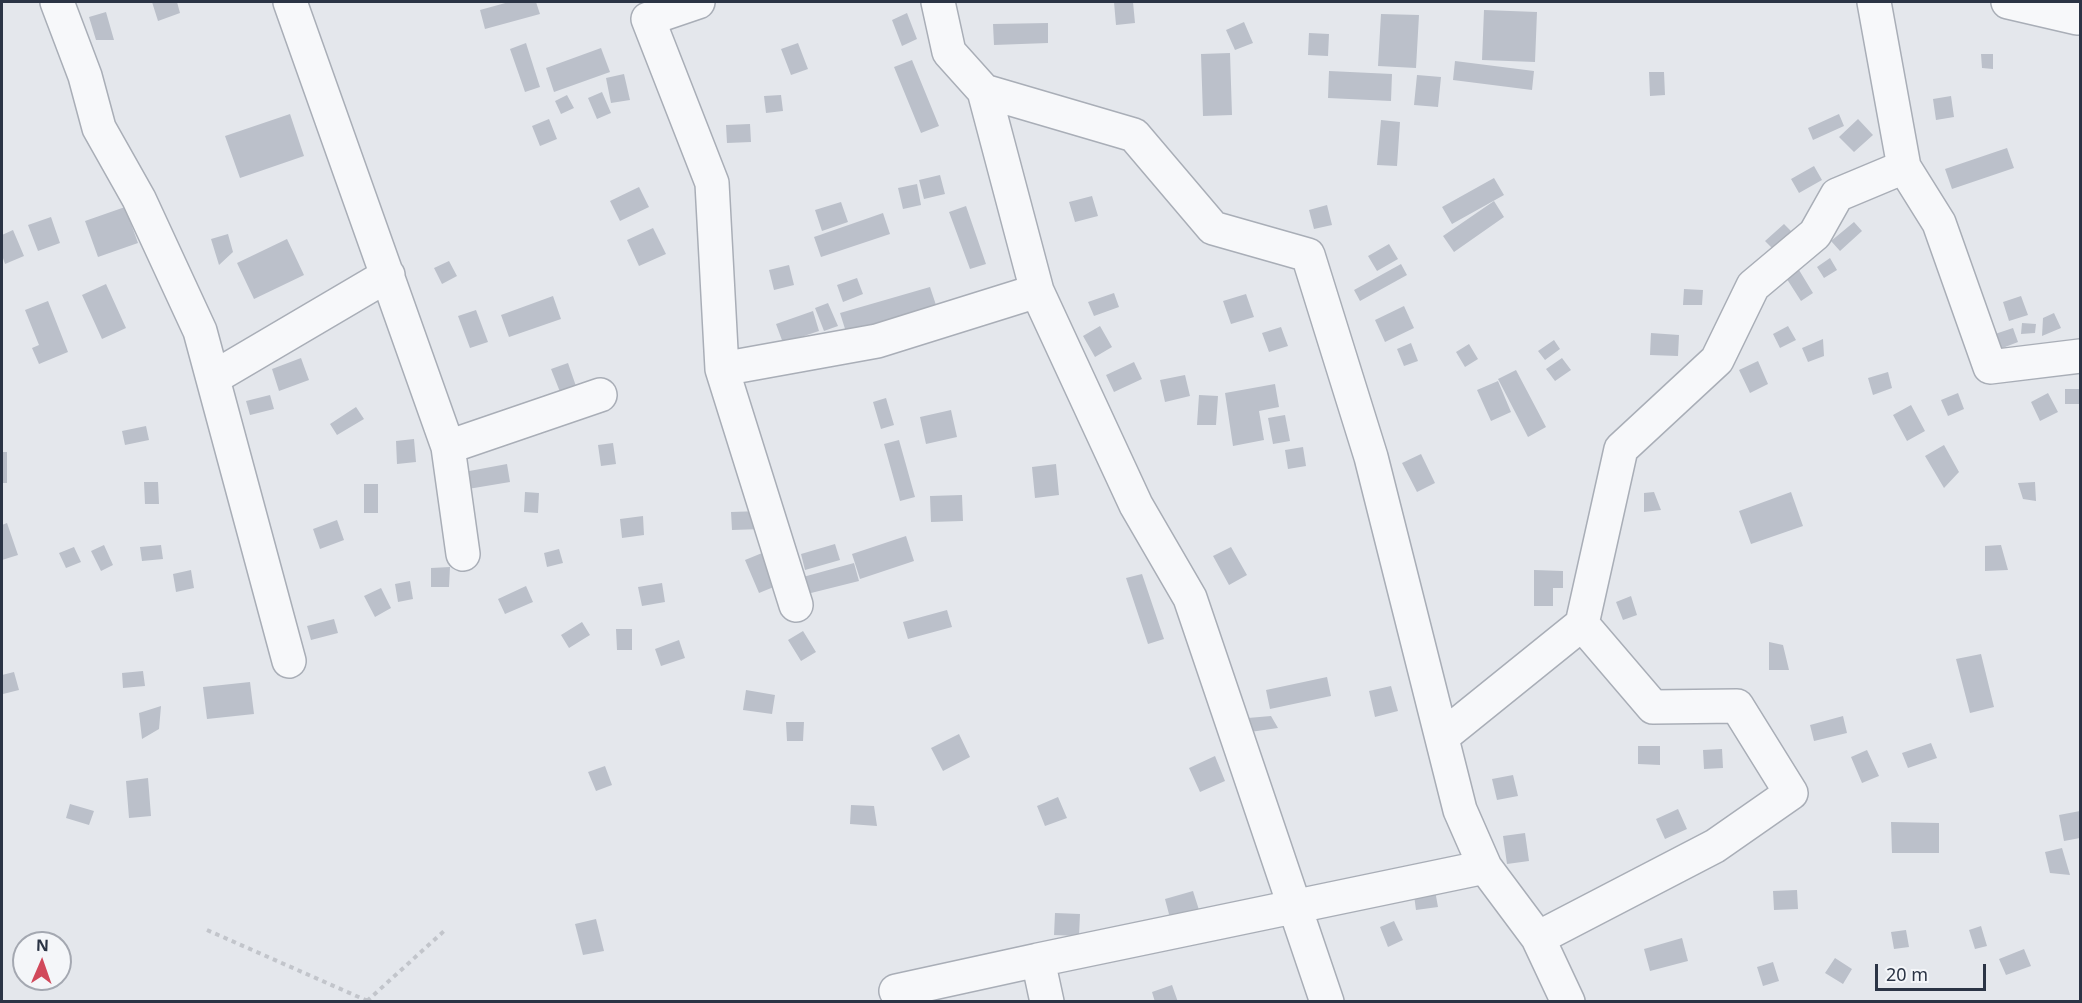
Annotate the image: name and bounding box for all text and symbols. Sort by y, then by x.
north arrow [12,931,72,991]
text: N [36,934,49,956]
scale bar [1878,952,1989,990]
text: 20 m [1886,962,1928,986]

